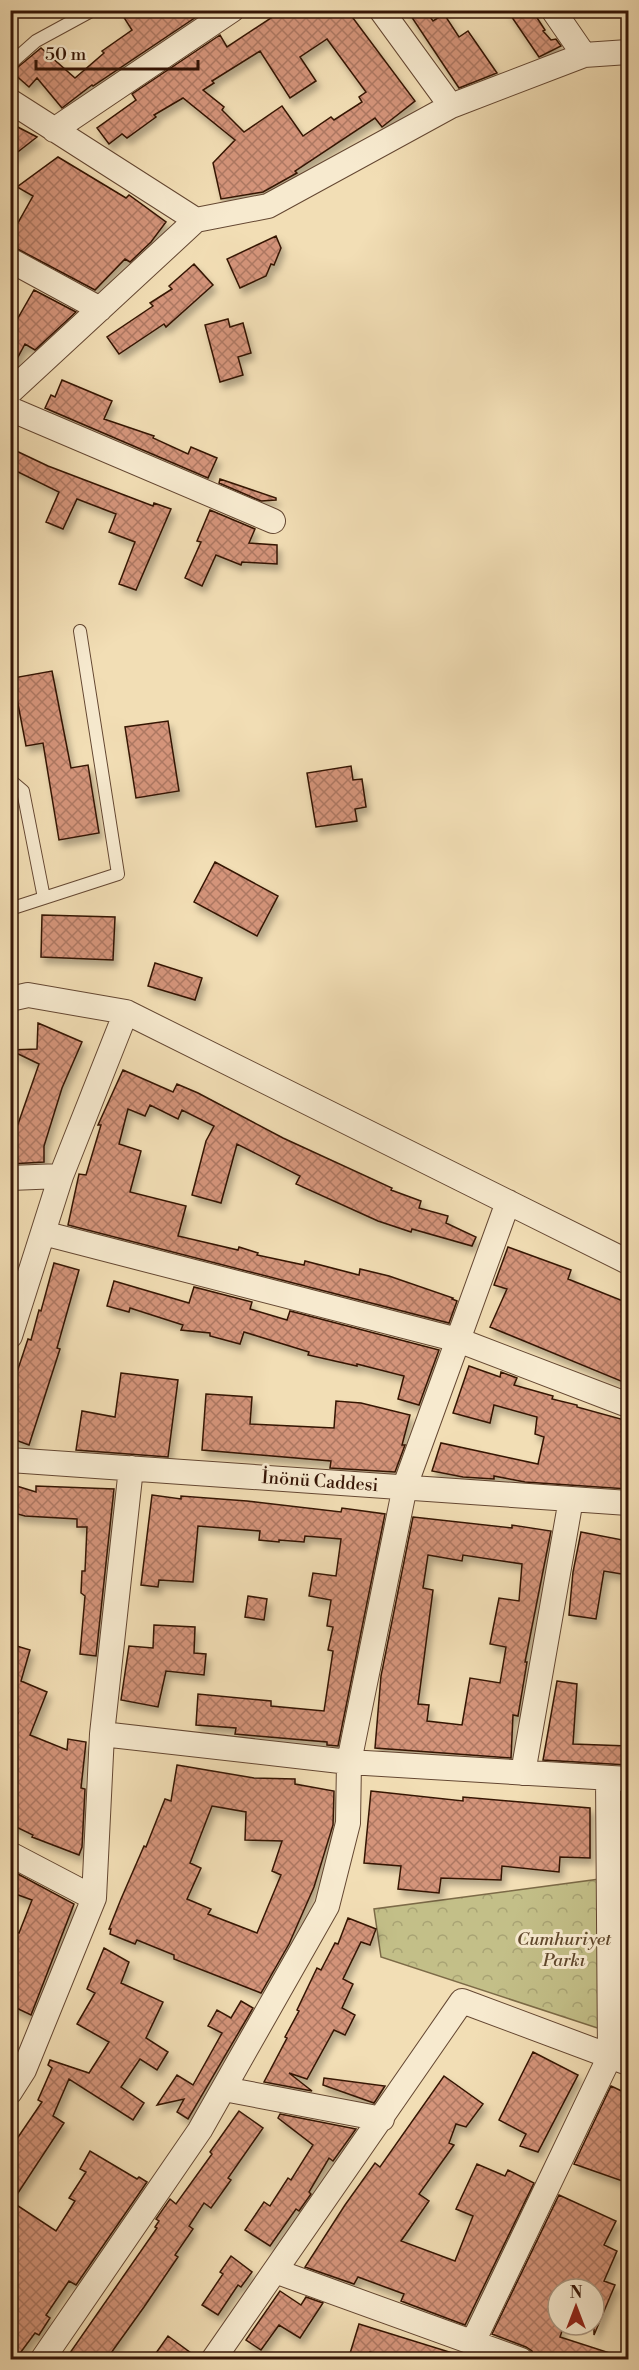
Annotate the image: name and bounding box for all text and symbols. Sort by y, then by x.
scale bar [36,33,198,71]
text: 50 m [45,43,87,66]
street label: İnönü Caddesi [261,1466,379,1497]
park label: Cumhuriyet Parkı [517,1928,612,1972]
north arrow [546,2277,606,2337]
text: N [570,2283,583,2303]

